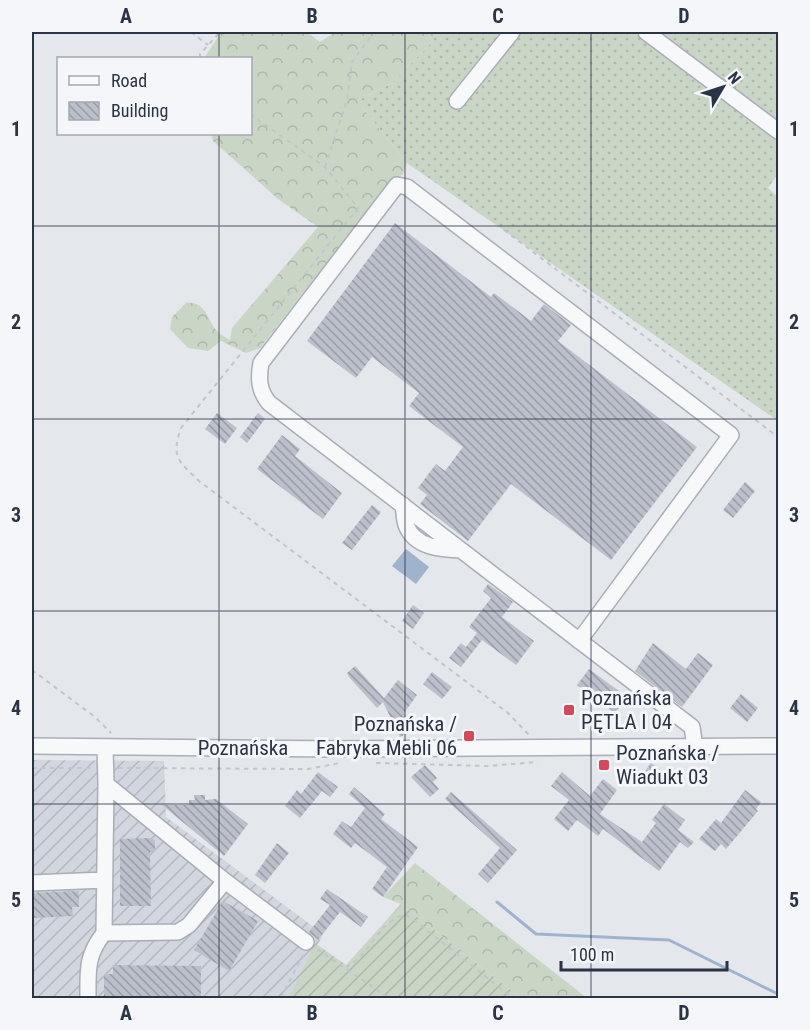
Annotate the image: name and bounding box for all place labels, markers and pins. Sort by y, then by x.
place label: Poznańska PĘTLA I 04 [581,686,672,734]
marker: Poznańska PĘTLA I 04 [562,703,576,717]
place label: Poznańska / Fabryka Mebli 06 [316,712,457,760]
marker: Poznańska / Fabryka Mebli 06 [462,729,476,743]
place label: Poznańska / Wiadukt 03 [616,741,719,789]
marker: Poznańska / Wiadukt 03 [597,758,611,772]

